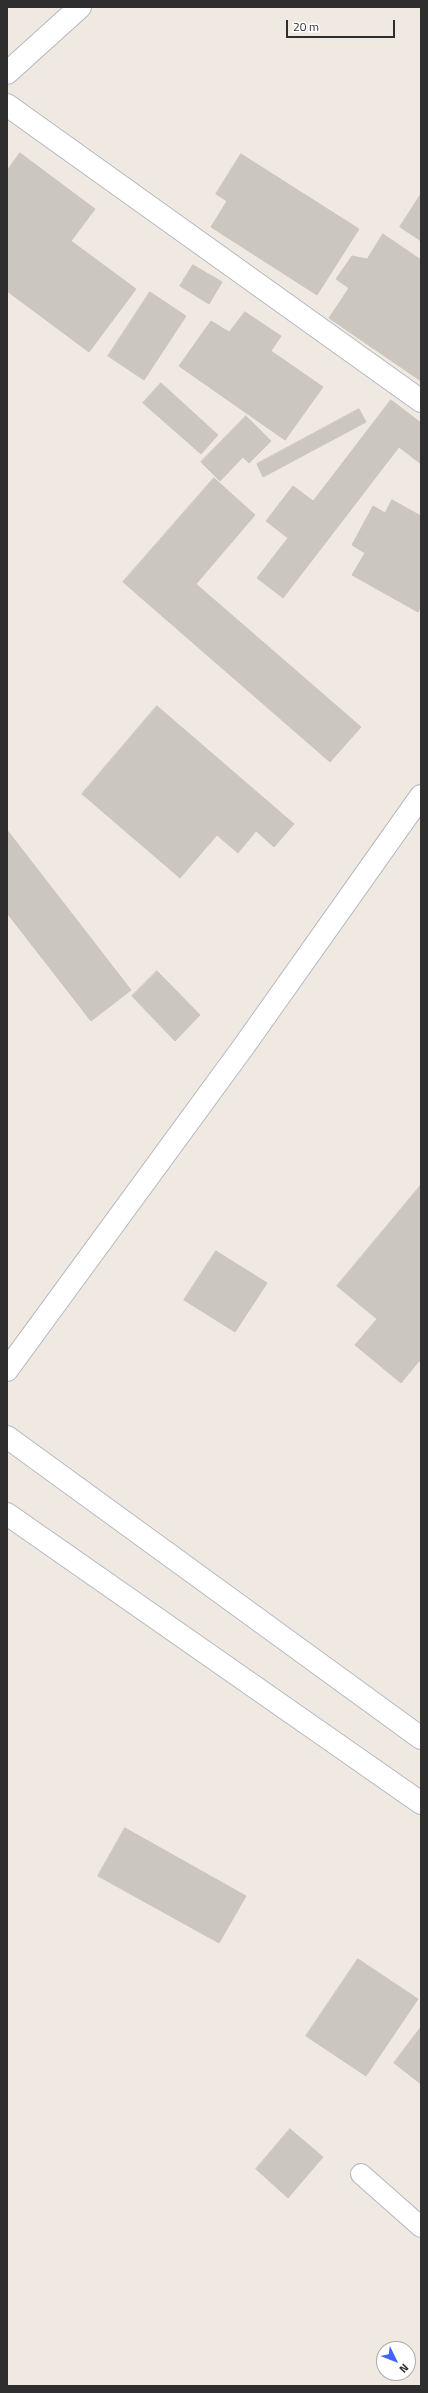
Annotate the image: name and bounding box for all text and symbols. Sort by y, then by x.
scale bar [288,12,397,38]
text: 20 m [293,17,319,36]
north arrow [376,2341,416,2381]
text: N [396,2360,412,2377]

